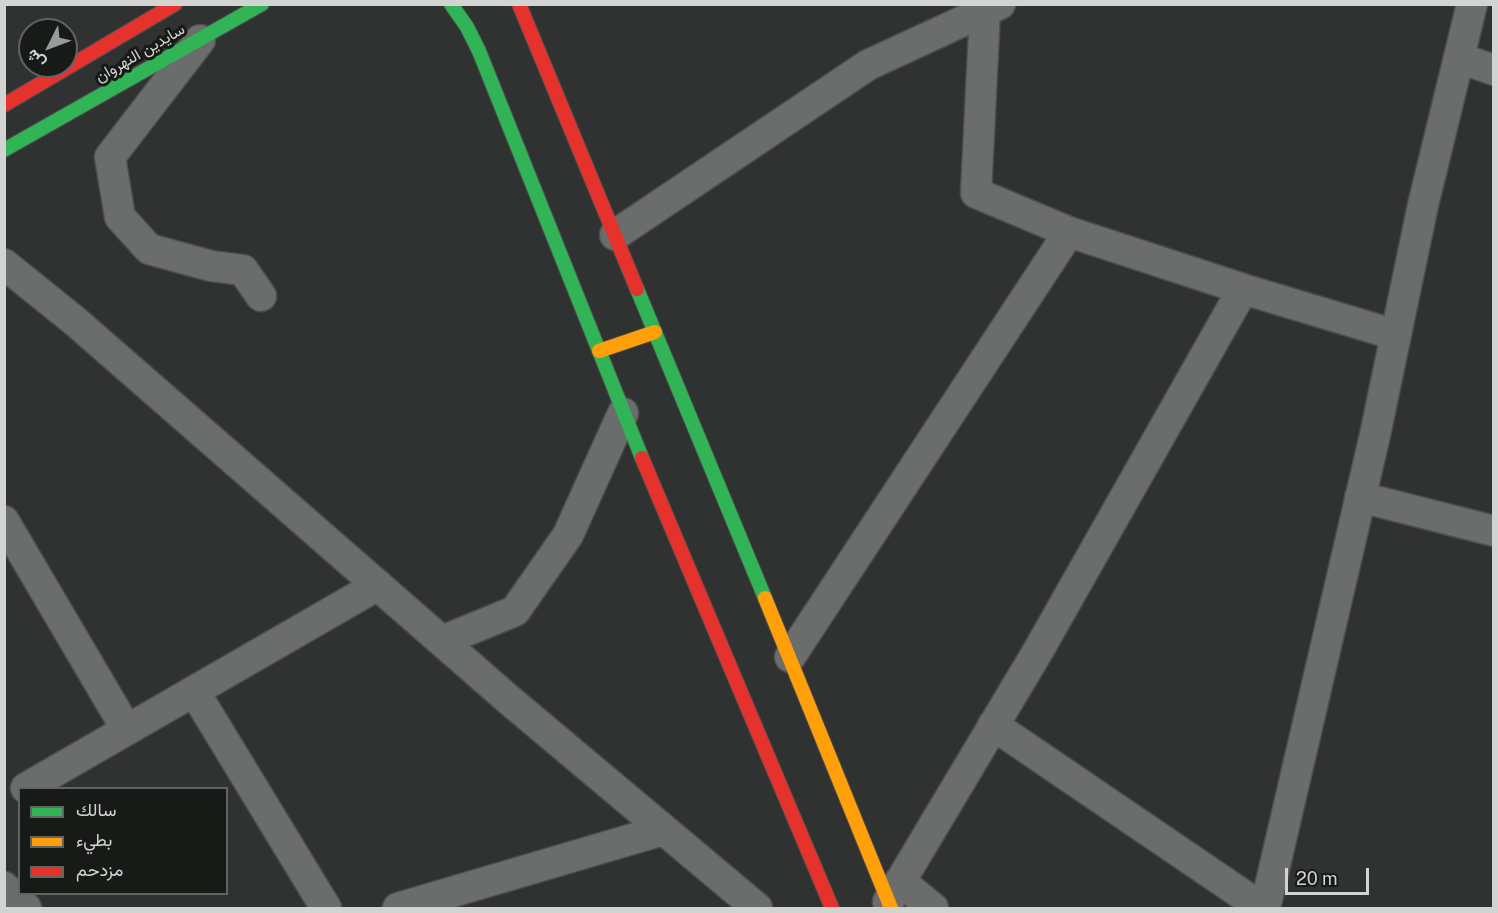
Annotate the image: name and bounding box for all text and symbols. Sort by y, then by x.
north arrow [18,18,78,78]
street label: سايدين النهروان [92,20,188,86]
text: ش [22,46,49,73]
legend [18,787,228,895]
text: سالك [76,799,116,820]
text: بطيء [76,829,112,850]
scale bar [1288,856,1372,894]
text: مزدحم [76,859,123,880]
text: 20 m [1296,868,1338,889]

